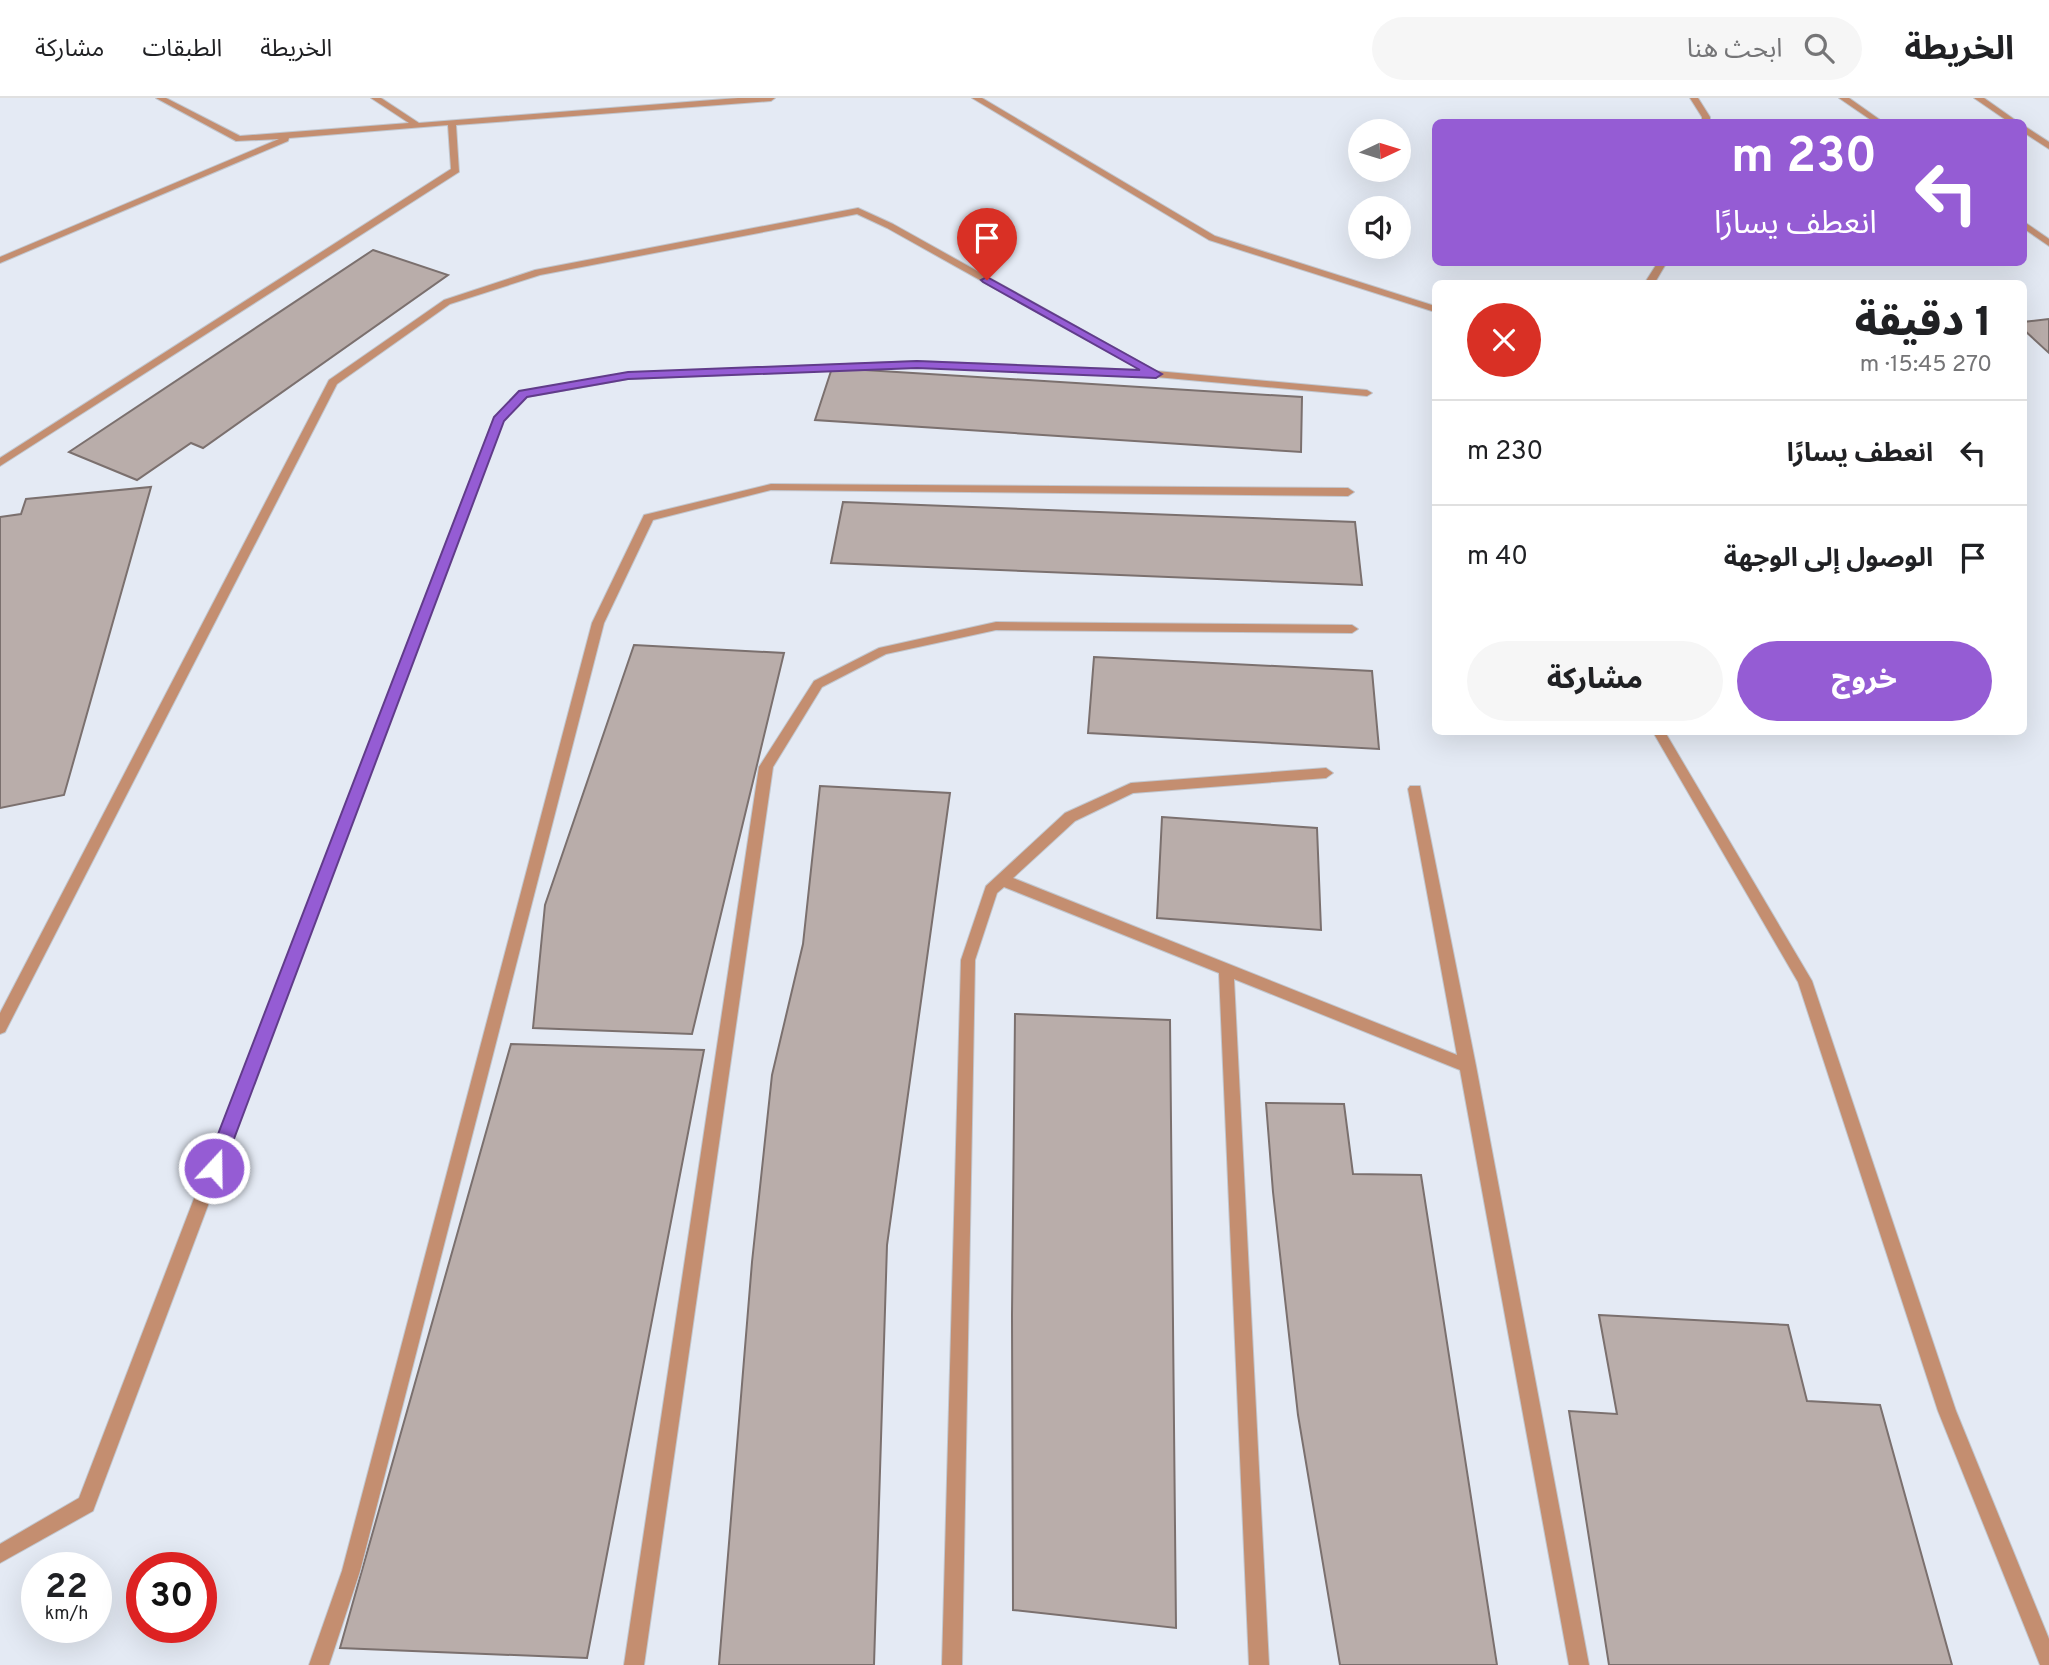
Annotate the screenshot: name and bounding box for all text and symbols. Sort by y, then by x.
search box [1372,17,1862,80]
icon: search [1800,29,1838,67]
text: الخريطة [1904,30,2014,72]
text: ابحث هنا [1687,34,1782,67]
text: مشاركة [35,35,104,65]
text: الطبقات [142,35,222,65]
text: الخريطة [260,35,332,65]
north arrow [1348,119,1410,182]
map controls [1348,119,1411,259]
text: 230 m [1731,128,1877,190]
icon: left [1901,147,1992,238]
button: sound [1348,196,1411,259]
text: انعطف يسارًا [1714,205,1877,245]
pin [957,208,1017,280]
icon: arrive [968,219,1006,257]
text: 1 دقيقة [1854,298,1992,351]
button: close [1467,303,1541,377]
text: 270 m · 15:45 [1860,351,1992,380]
icon: left [1954,434,1992,472]
text: 230 m [1467,436,1543,469]
text: انعطف يسارًا [1787,438,1933,471]
icon: arrive [1954,539,1992,577]
text: 40 m [1467,541,1528,574]
text: الوصول إلى الوجهة [1724,543,1933,576]
button: مشاركة [1467,641,1723,721]
button: خروج [1737,641,1992,721]
position arrow [177,1131,251,1205]
speed limit sign: 30 [126,1552,217,1643]
text: 22 [45,1566,88,1610]
text: km/h [45,1603,88,1626]

